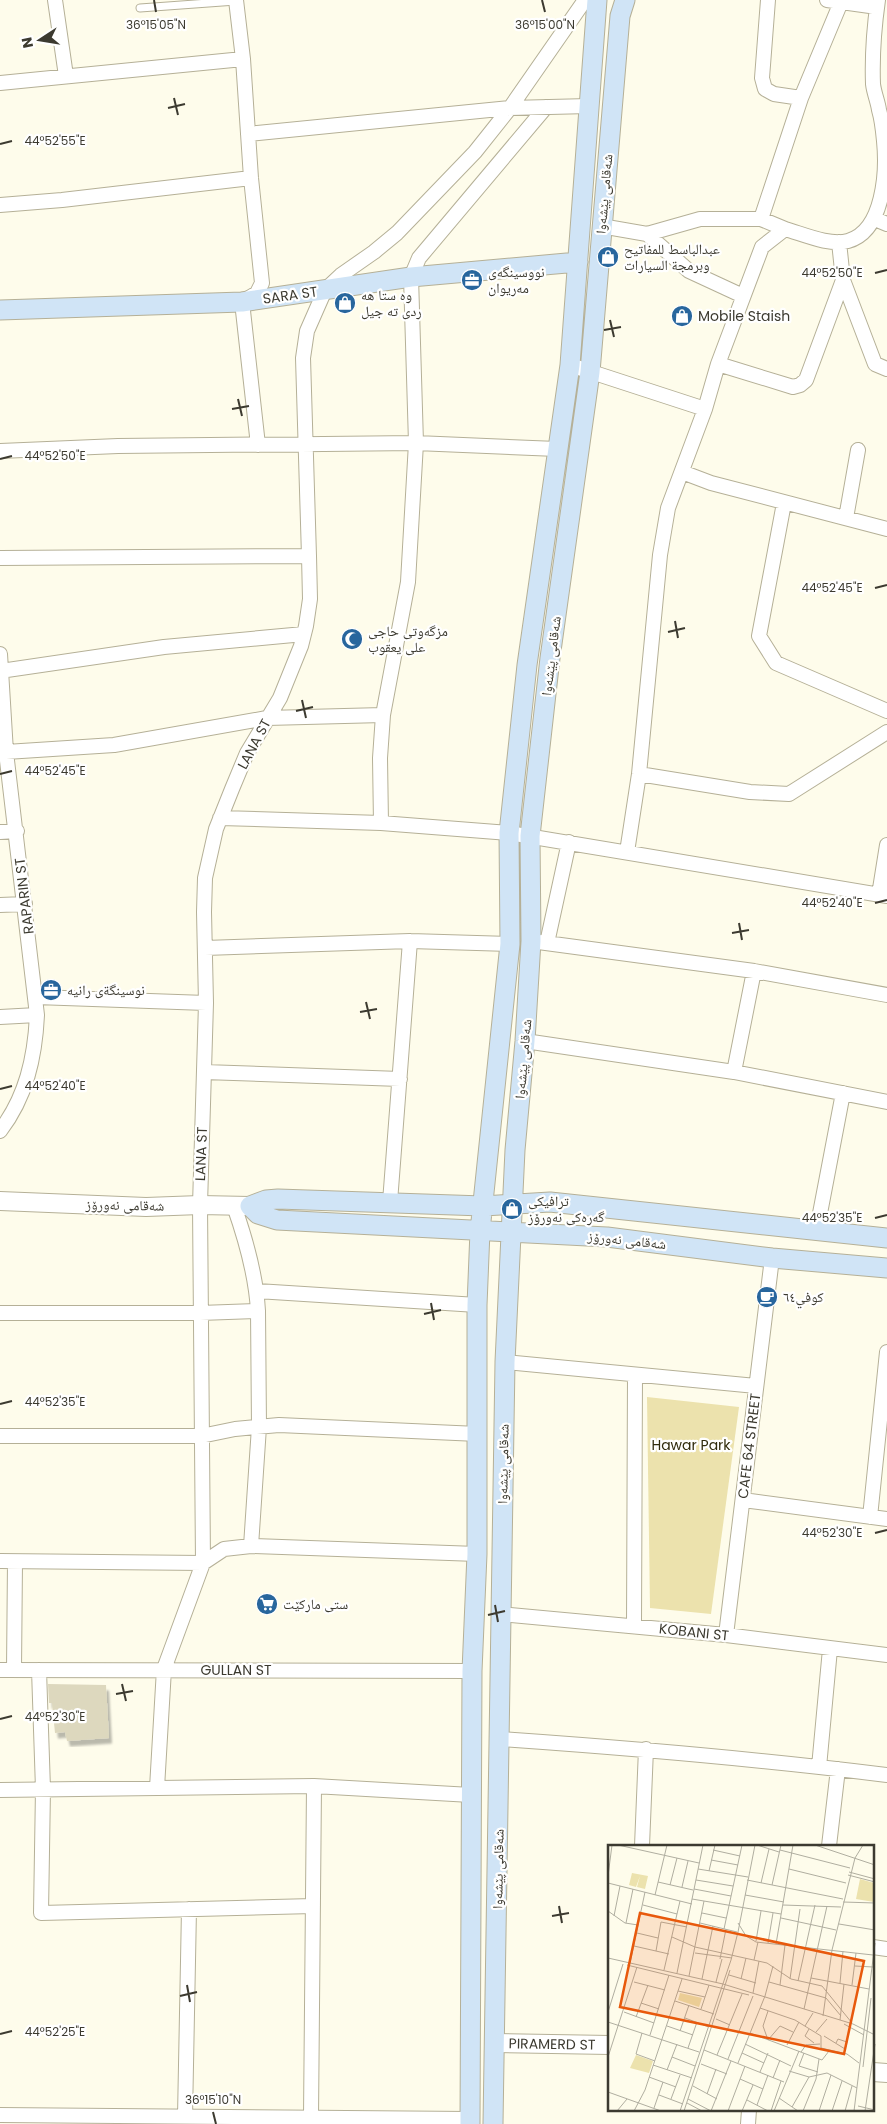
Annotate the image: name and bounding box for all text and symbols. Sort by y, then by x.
north arrow [15,15,65,65]
text: 36°15'05"N [126,16,186,33]
text: 36°15'00"N [515,16,575,33]
text: N [16,35,38,50]
text: 44°52'55"E [24,132,86,149]
street label: شەقامی پێشەوا [591,153,617,235]
place label: عبدالباسط للمفاتيح وبرمجة السيارات [624,239,720,275]
shop icon: عبدالباسط للمفاتيح وبرمجة السيارات [596,245,620,269]
place label: نووسینگەی مەریوان [488,262,545,298]
text: 44°52'50"E [801,264,863,281]
office icon: نووسینگەی مەریوان [460,268,484,292]
street label: SARA ST [261,281,319,309]
place label: وه ستا هه ردى ته جيل [361,285,422,321]
shop icon: وه ستا هه ردى ته جيل [333,291,357,315]
shop icon: Mobile Staish [670,304,694,328]
place label: Mobile Staish [698,306,790,326]
text: 44°52'50"E [24,447,86,464]
text: 44°52'45"E [801,579,863,596]
street label: شەقامی پێشەوا [536,615,566,697]
place label: مزگەوتی حاجی علی یعقوب [368,621,448,657]
mosque icon: مزگەوتی حاجی علی یعقوب [340,627,364,651]
street label: LANA ST [232,715,276,773]
text: 44°52'45"E [24,762,86,779]
street label: RAPARIN ST [9,856,39,935]
text: 44°52'40"E [801,894,863,911]
office icon: نوسينگةى رانيه [39,978,63,1002]
place label: نوسينگةى رانيه [67,980,145,1000]
street label: شەقامی پێشەوا [510,1018,536,1100]
text: 44°52'40"E [24,1077,86,1094]
street label: LANA ST [190,1126,212,1181]
place label: ترافیکی گەرەکی نەورۆز [527,1191,605,1227]
street label: شەقامی نەورۆز [84,1194,165,1216]
shop icon: ترافیکی گەرەکی نەورۆز [500,1197,524,1221]
text: 44°52'35"E [802,1209,862,1226]
street label: شەقامی نەورۆز [586,1226,667,1254]
cafe icon: كوفي٦٤ [755,1285,779,1309]
place label: كوفي٦٤ [783,1287,824,1309]
street label: CAFE 64 STREET [733,1392,765,1500]
text: 44°52'35"E [25,1393,85,1410]
street label: شەقامی پێشەوا [492,1424,514,1504]
park label: Hawar Park [651,1435,731,1455]
text: 44°52'30"E [802,1524,862,1541]
supermarket icon: ستی مارکێت [255,1592,279,1616]
place label: ستی مارکێت [283,1594,348,1614]
street label: KOBANI ST [658,1618,730,1646]
street label: GULLAN ST [200,1660,272,1680]
text: 44°52'30"E [25,1708,85,1725]
street label: شەقامی پێشەوا [487,1829,509,1909]
inset map [608,1845,874,2112]
text: 44°52'25"E [25,2023,85,2040]
street label: PIRAMERD ST [508,2033,596,2055]
text: 36°15'10"N [185,2091,241,2108]

